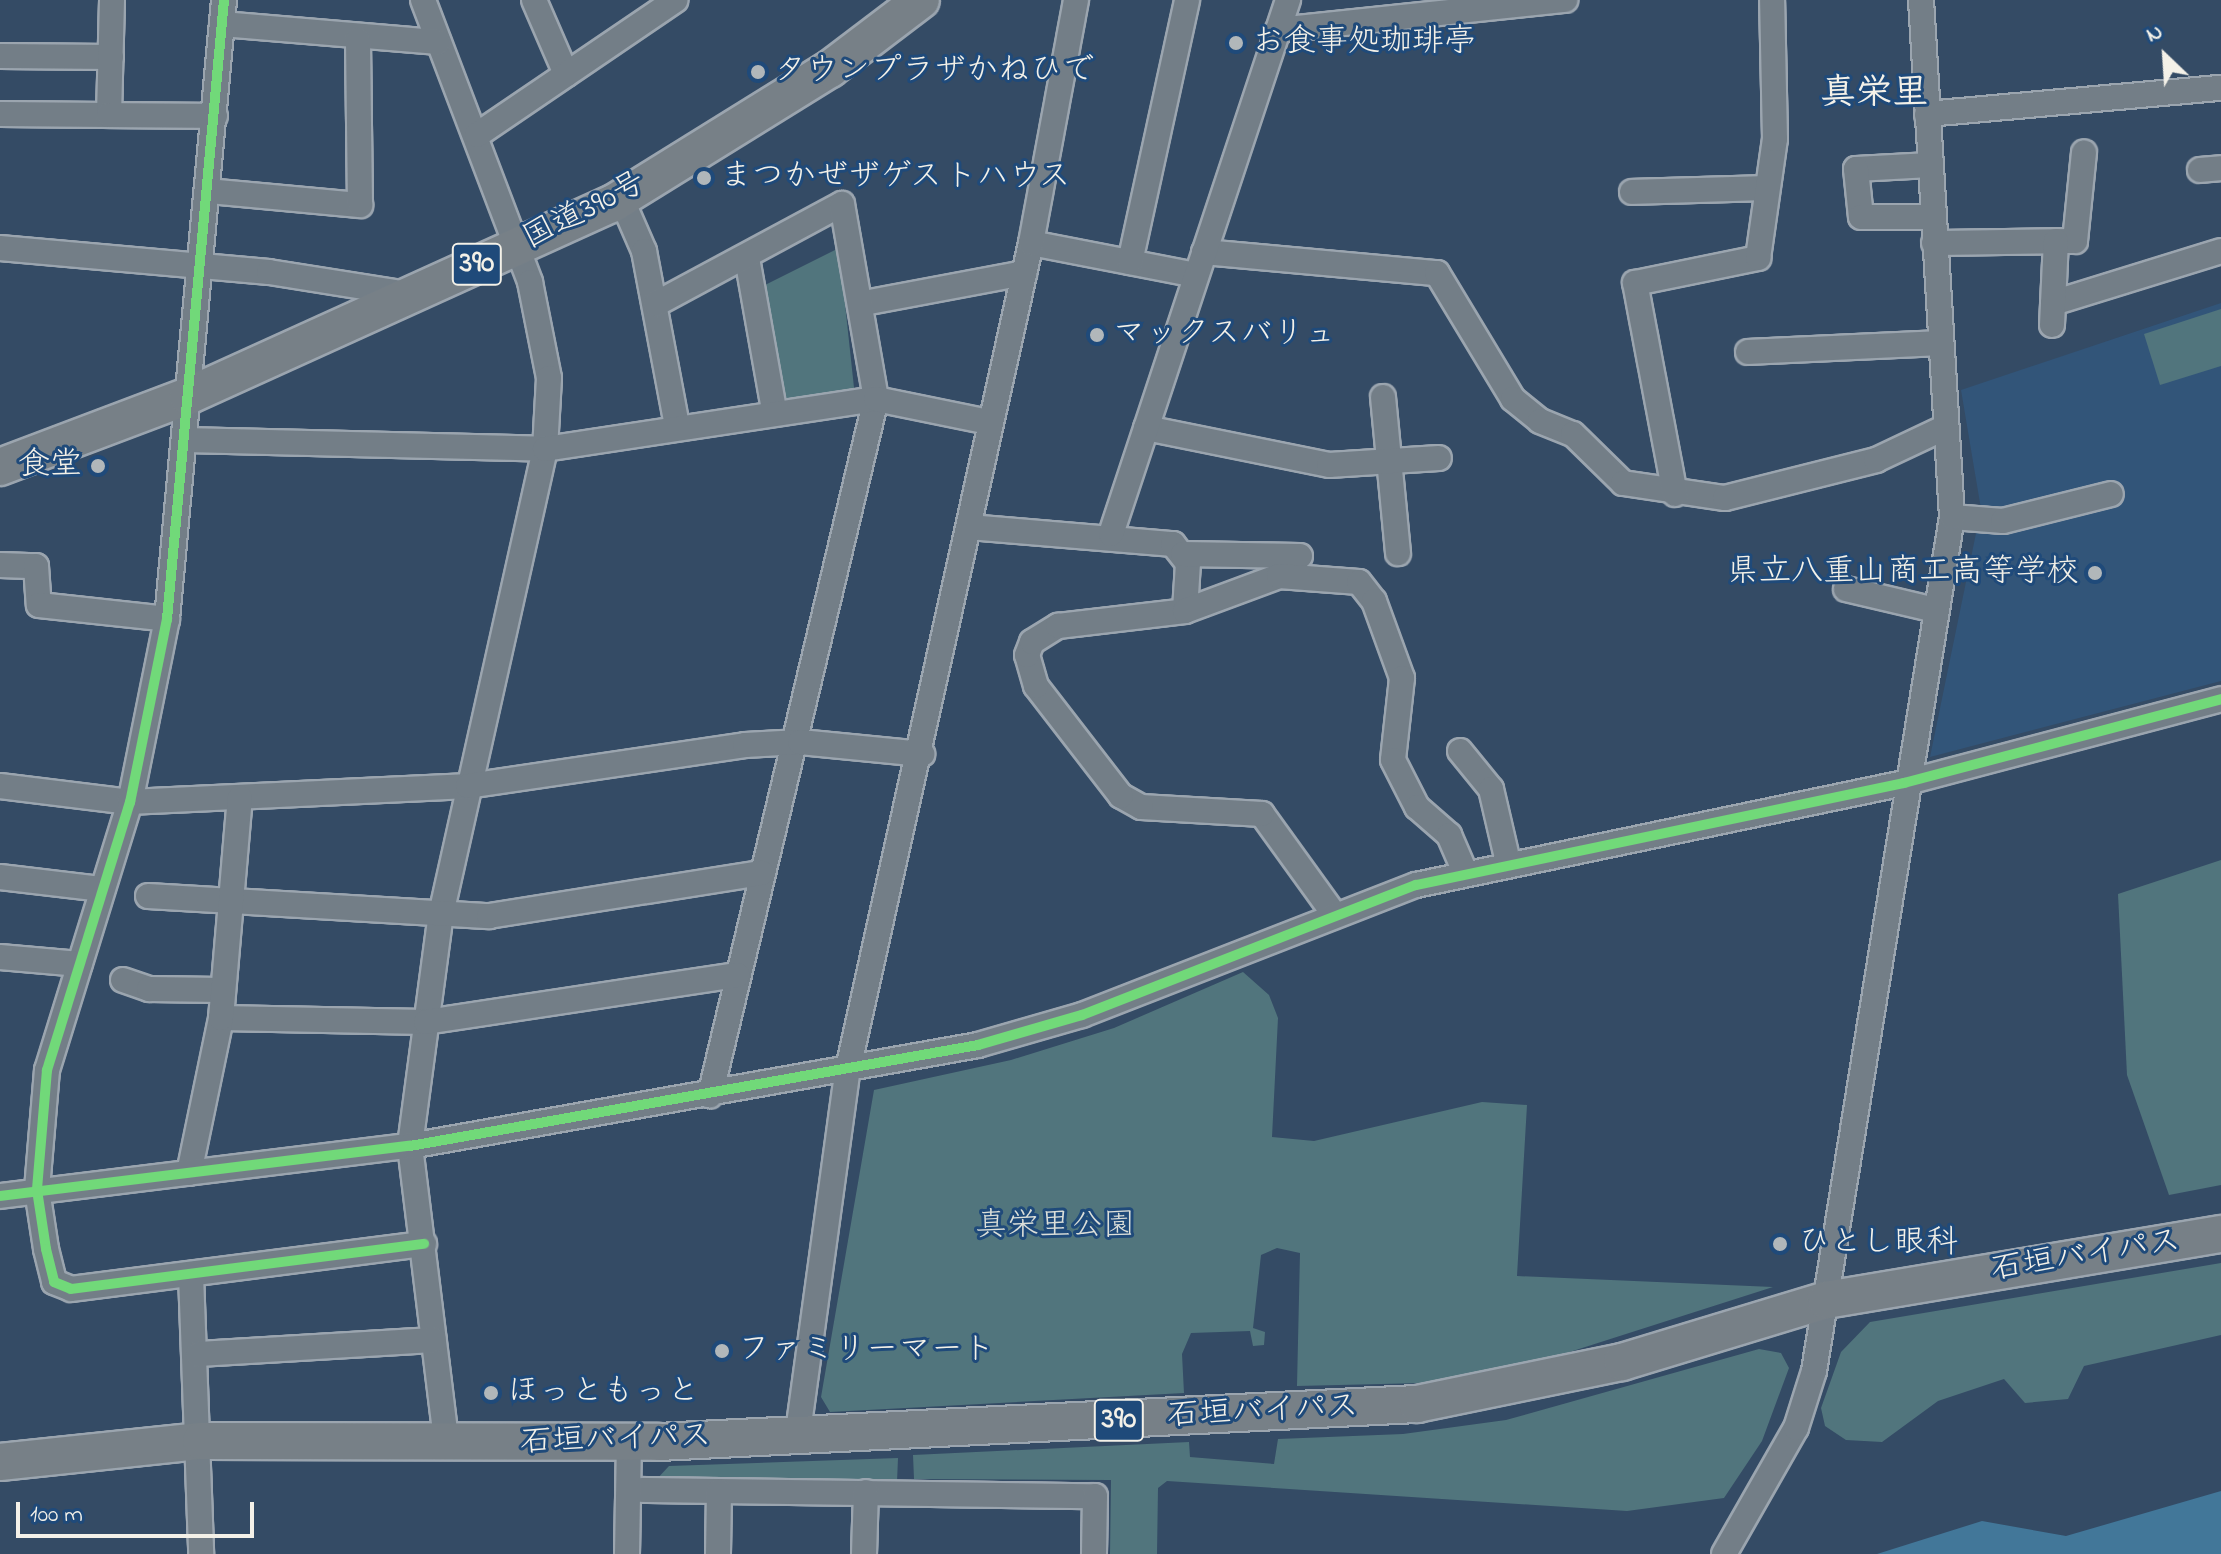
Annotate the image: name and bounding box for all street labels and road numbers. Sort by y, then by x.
street label: 国道390号 [517,165,653,259]
road number: 390 [451,238,503,290]
street label: 石垣バイパス [1988,1223,2184,1291]
street label: 石垣バイパス [1166,1389,1360,1437]
road number: 390 [1093,1394,1145,1446]
street label: 石垣バイパス [519,1418,713,1464]

